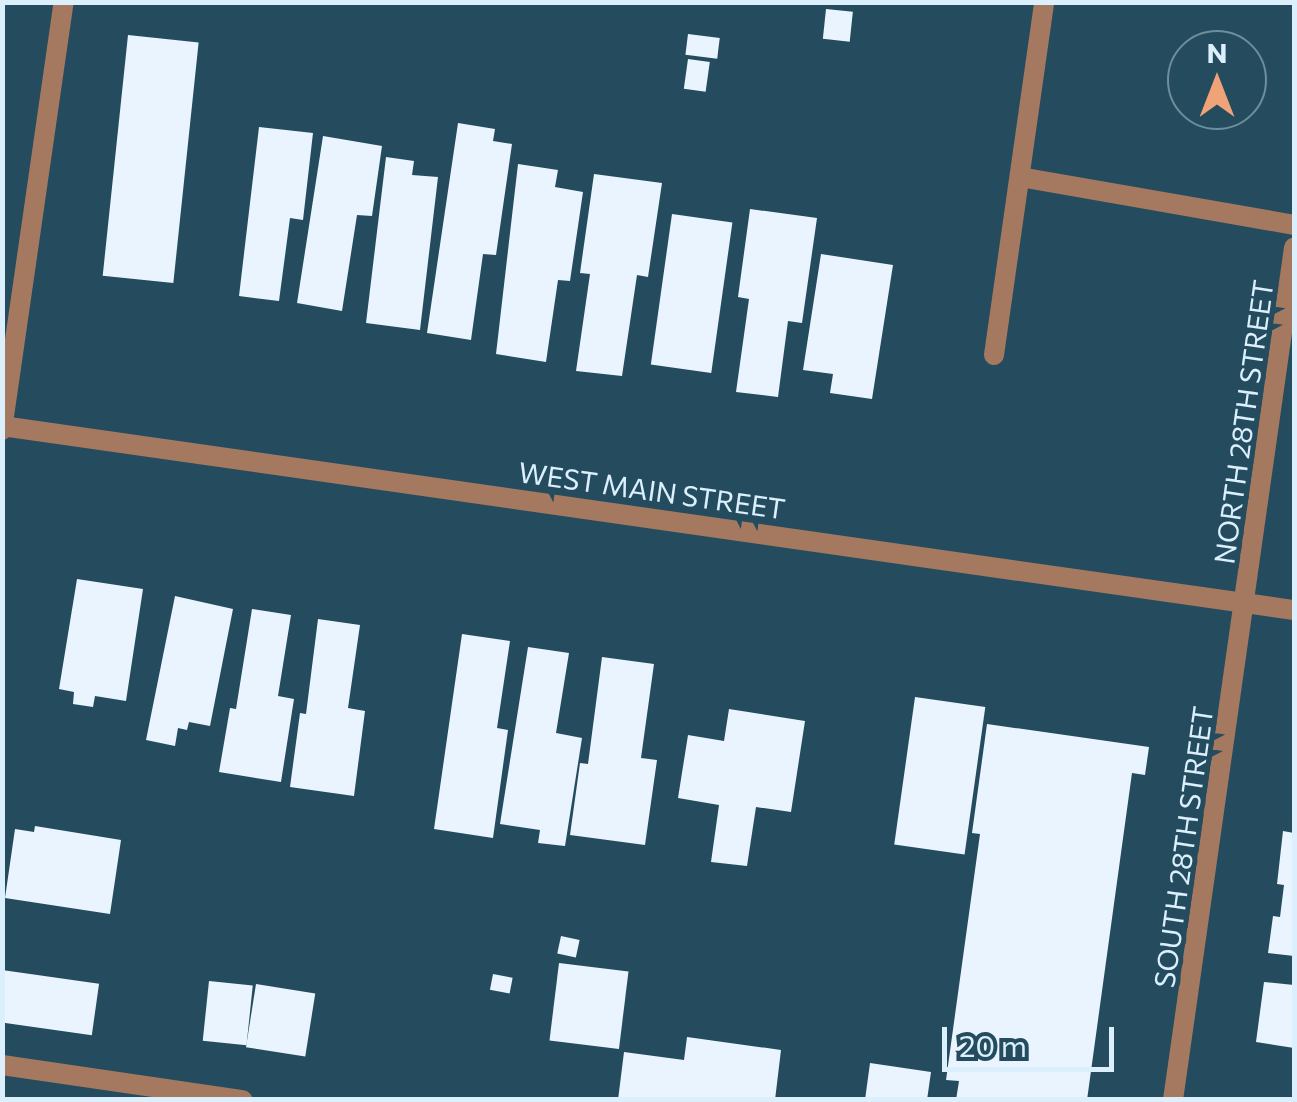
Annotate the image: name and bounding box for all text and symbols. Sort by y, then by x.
north arrow [1167,30,1267,130]
text: N [1207,35,1228,69]
street label: NORTH 28TH STREET [1206,278,1280,566]
street label: WEST MAIN STREET [517,455,787,525]
street label: SOUTH 28TH STREET [1147,704,1219,990]
scale bar [947,1007,1120,1069]
text: 20 m [959,1026,1027,1063]

